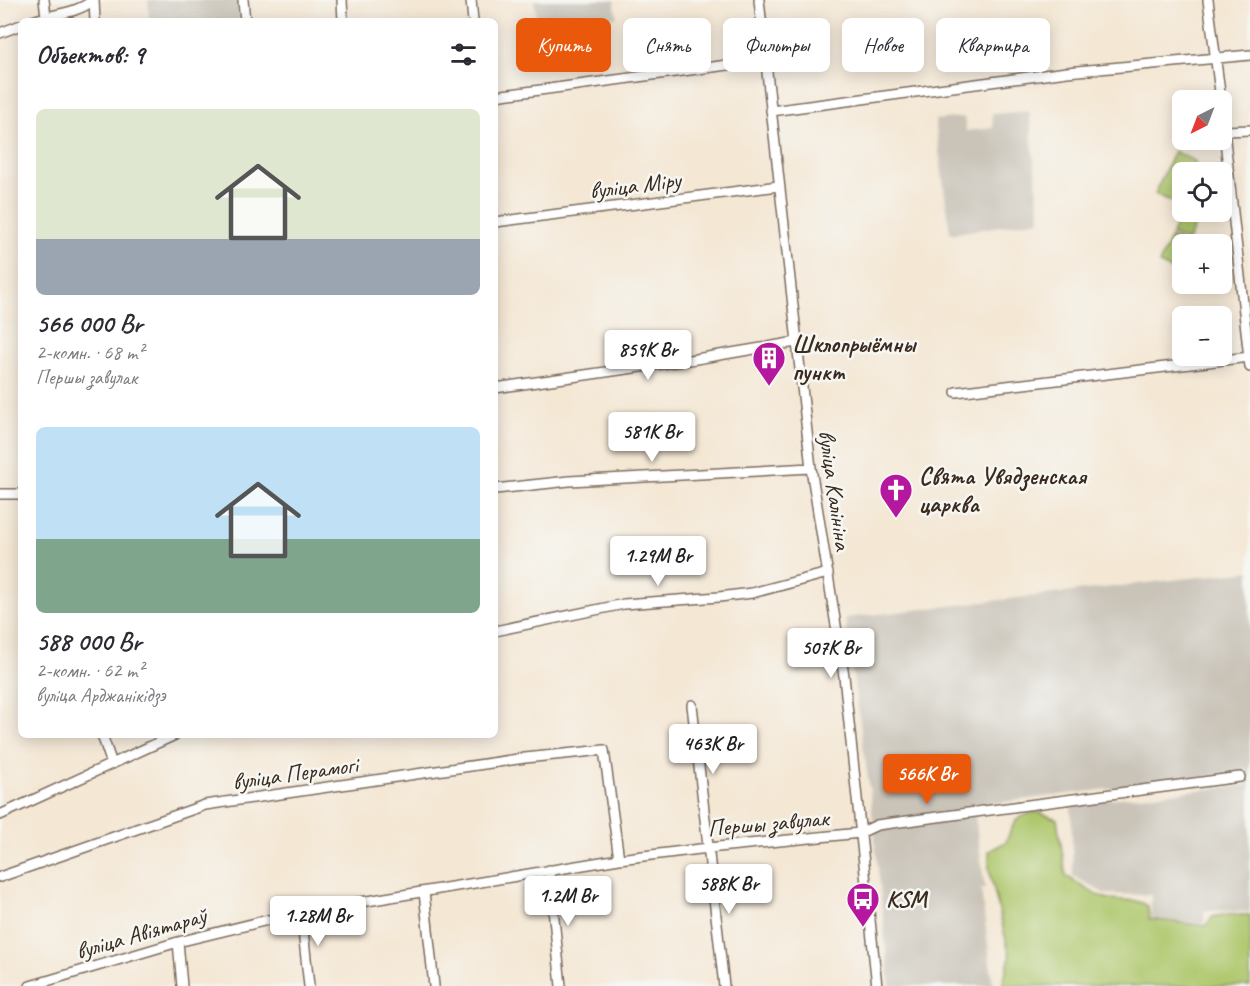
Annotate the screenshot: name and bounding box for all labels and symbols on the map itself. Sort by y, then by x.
north arrow [1172,90,1232,150]
street label: вуліца Міру [588,164,684,205]
place label: Шклопрыёмны пункт [792,329,917,387]
pin: 859K Br [593,330,703,381]
building icon: Шклопрыёмны пункт [751,340,787,387]
pin: 581K Br [597,412,707,463]
street label: вуліца Калініна [812,428,858,553]
place label: Свята Увядзенская царква [919,461,1088,519]
church icon: Свята Увядзенская царква [878,472,914,519]
pin: 1.29M Br [596,536,720,587]
pin: 507K Br [776,628,886,679]
pin: 463K Br [658,724,768,775]
street label: вуліца Перамогі [230,749,362,797]
pin: 566K Br [872,754,982,805]
street label: Першы завулак [706,803,832,844]
pin: 588K Br [674,864,784,915]
pin: 1.2M Br [513,876,623,927]
bus stop icon: KSM [845,881,881,928]
place label: KSM [886,884,928,914]
pin: 1.28M Br [256,896,380,947]
street label: вуліца Авіятараў [72,899,212,966]

